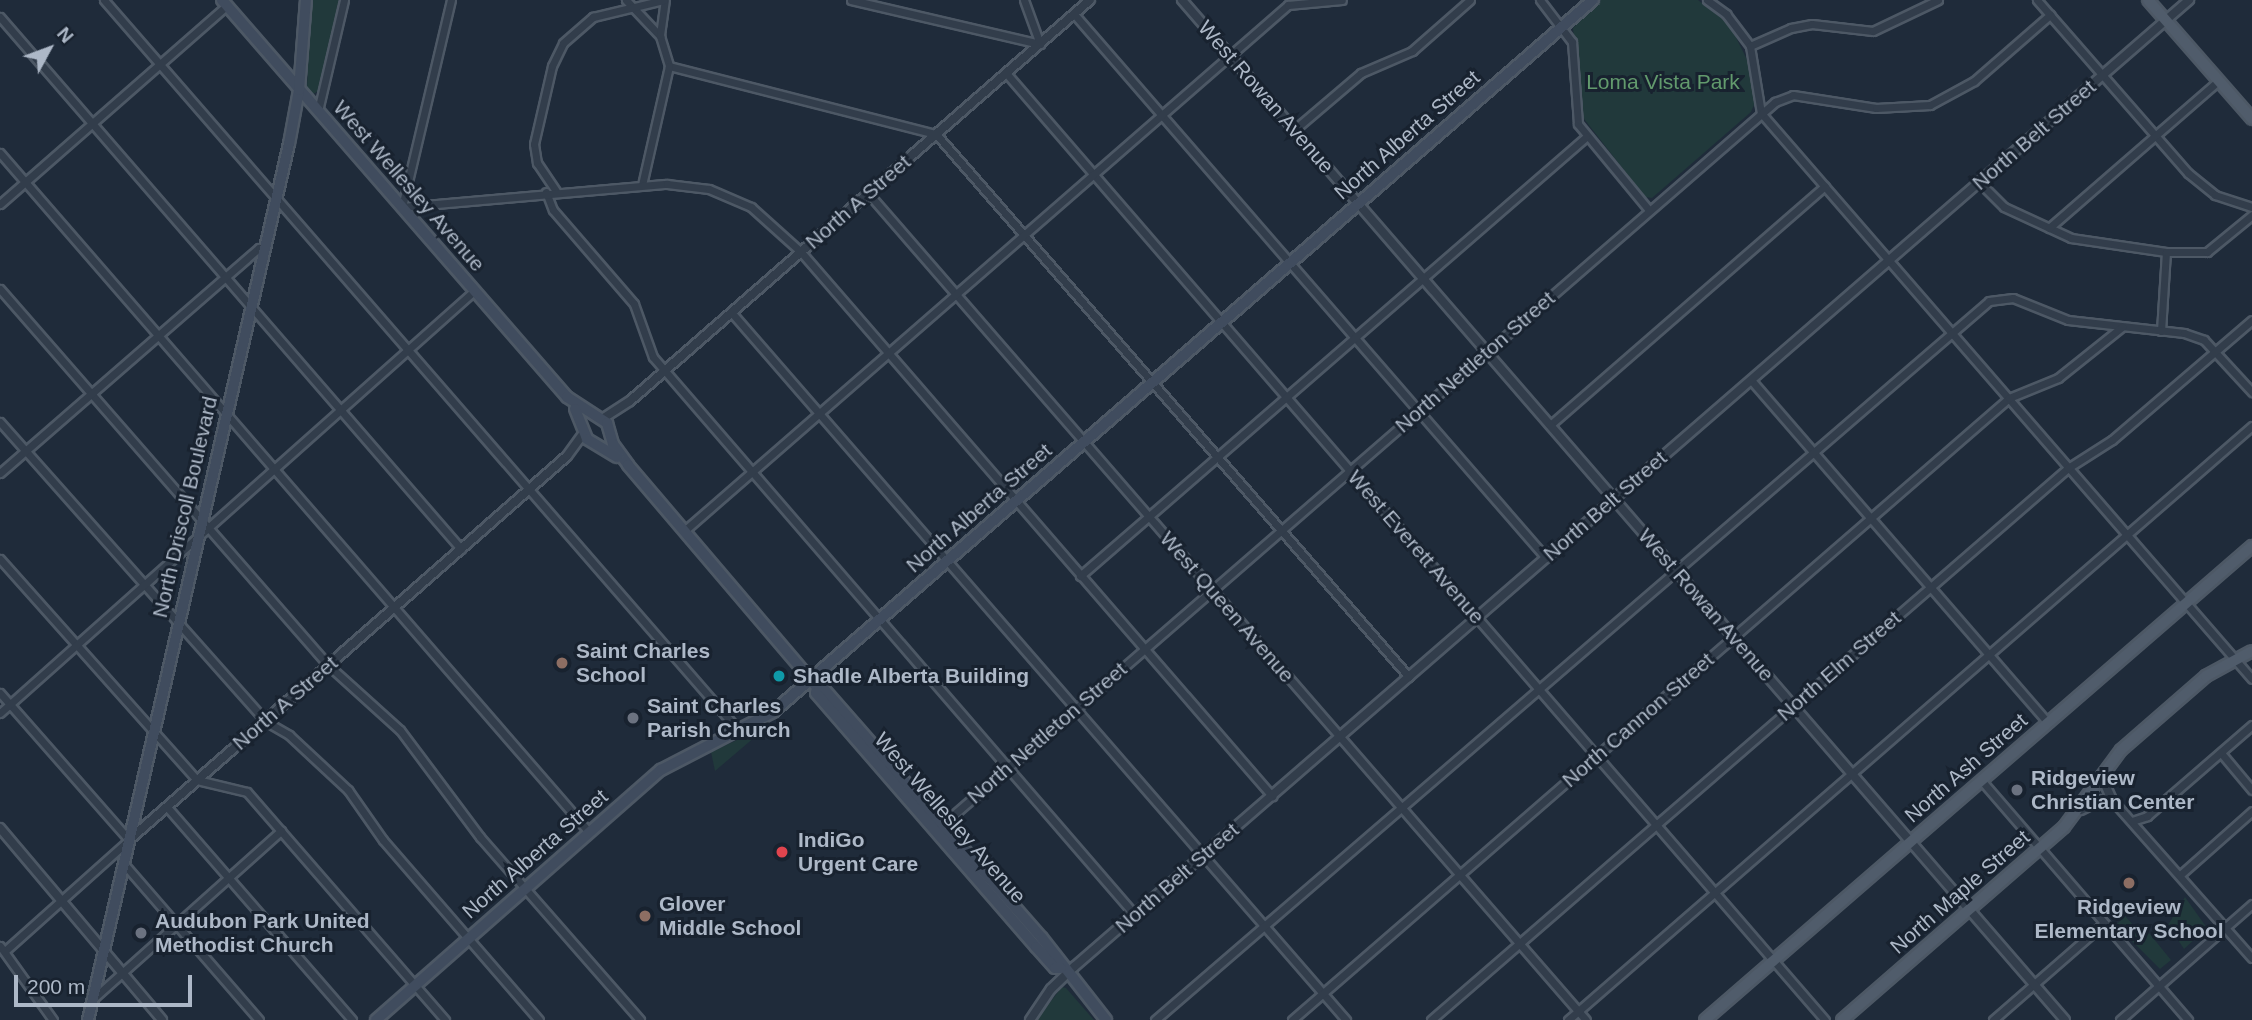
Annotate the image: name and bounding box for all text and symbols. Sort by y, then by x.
north arrow [14,14,84,84]
street label: West Rowan Avenue [1192,15,1340,179]
text: N [53,23,78,47]
street label: North Alberta Street [1329,65,1485,205]
park label: Loma Vista Park [1586,69,1740,95]
street label: North Belt Street [1967,75,2101,195]
street label: West Wellesley Avenue [328,95,490,277]
street label: North A Street [800,149,916,255]
street label: North Nettleton Street [1390,286,1560,438]
street label: North Driscoll Boulevard [147,394,223,620]
street label: North Alberta Street [901,438,1057,578]
street label: North Belt Street [1538,446,1672,566]
street label: West Everett Avenue [1342,465,1490,629]
street label: West Rowan Avenue [1632,523,1780,687]
street label: West Queen Avenue [1154,526,1300,688]
street label: North Elm Street [1772,606,1906,726]
place label: Saint Charles School [576,638,710,688]
street label: North Cannon Street [1557,647,1719,793]
street label: North A Street [227,650,343,756]
marker: Saint Charles School [554,655,570,671]
street label: North Nettleton Street [962,657,1132,809]
place label: Shadle Alberta Building [793,663,1030,689]
marker: Shadle Alberta Building [771,668,787,684]
place label: Saint Charles Parish Church [647,693,791,743]
street label: North Ash Street [1899,708,2033,828]
marker: Saint Charles Parish Church [625,710,641,726]
street label: West Wellesley Avenue [869,727,1031,909]
place label: Ridgeview Christian Center [2031,765,2194,815]
marker: Ridgeview Christian Center [2009,782,2025,798]
street label: North Alberta Street [457,784,613,924]
street label: North Belt Street [1110,818,1244,938]
street label: North Maple Street [1885,825,2035,959]
place label: IndiGo Urgent Care [798,827,918,877]
marker: IndiGo Urgent Care [772,842,792,862]
marker: Ridgeview Elementary School [2121,875,2137,891]
place label: Glover Middle School [659,891,801,941]
place label: Ridgeview Elementary School [2034,894,2224,944]
place label: Audubon Park United Methodist Church [155,908,370,958]
marker: Glover Middle School [637,908,653,924]
marker: Audubon Park United Methodist Church [133,925,149,941]
scale bar [18,960,196,1004]
text: 200 m [27,975,85,998]

